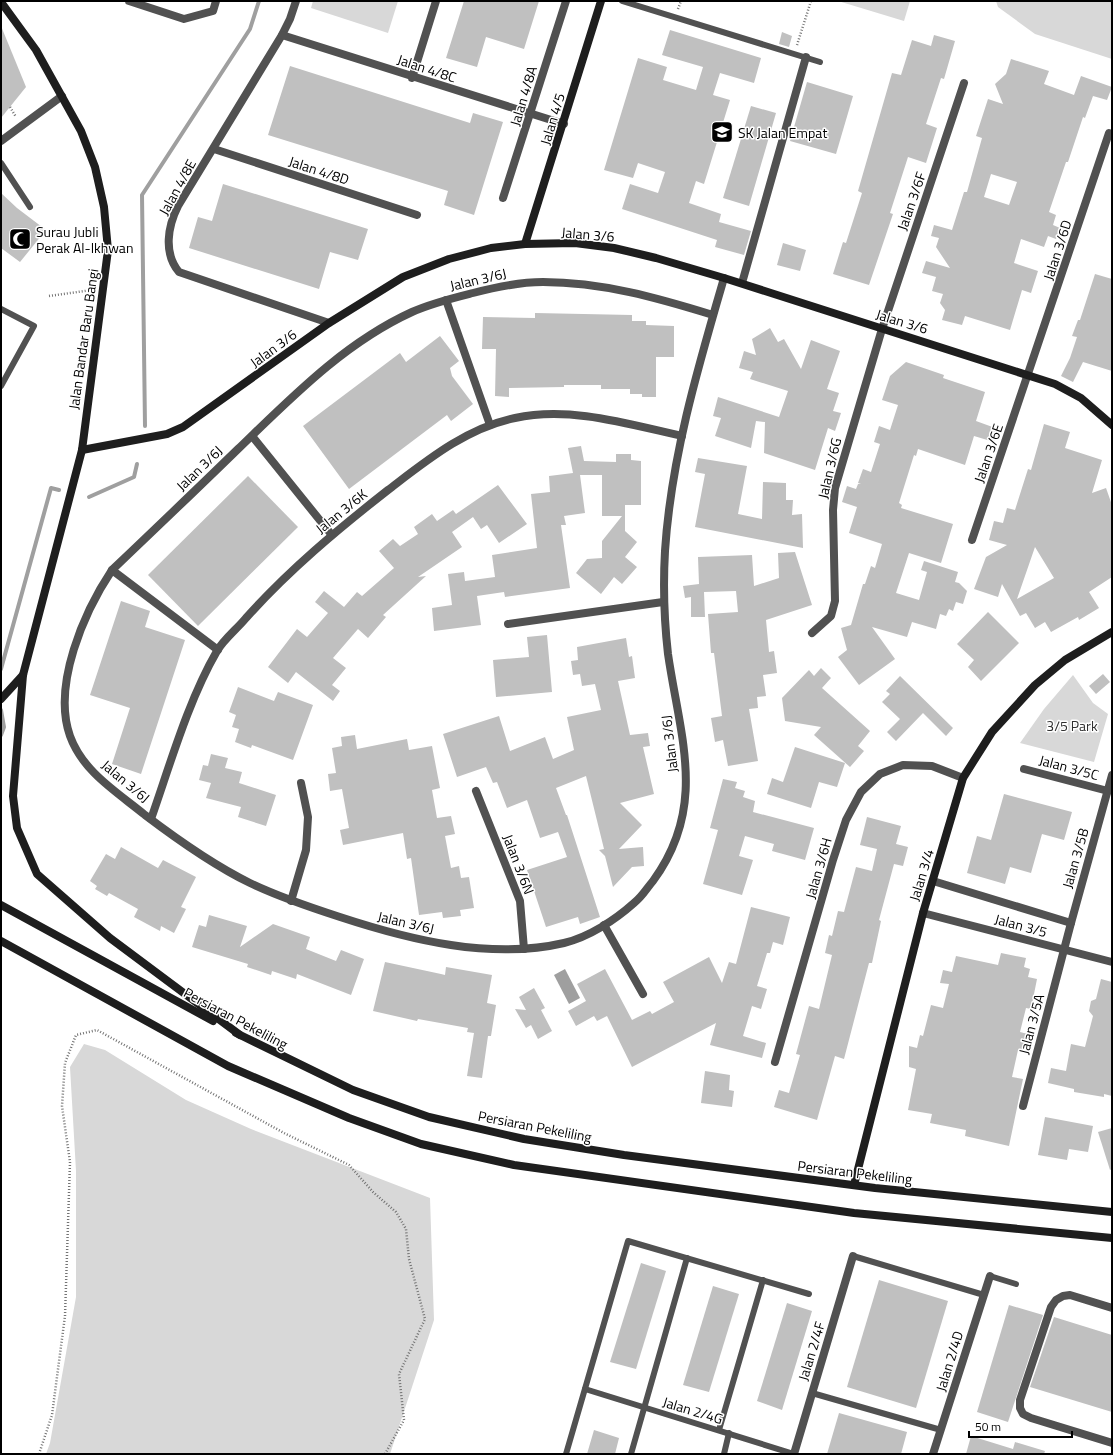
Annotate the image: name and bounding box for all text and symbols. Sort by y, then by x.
street label: Jalan 4/8C [395,49,460,88]
street label: Jalan 4/8A [504,63,542,129]
street label: Jalan 4/5 [534,90,570,148]
school or university icon: SK Jalan Empat [709,119,735,145]
place label: SK Jalan Empat [738,122,827,143]
street label: Jalan 4/8D [286,150,352,190]
street label: Jalan 4/8E [153,155,201,219]
street label: Jalan 3/6F [891,169,931,233]
street label: Jalan 3/6D [1037,217,1077,283]
place label: Surau Jubli Perak Al-Ikhwan [36,221,133,258]
street label: Jalan 3/6 [561,221,616,247]
mosque icon: Surau Jubli Perak Al-Ikhwan [7,226,33,252]
street label: Jalan 3/6J [448,262,508,296]
street label: Jalan Bandar Baru Bangi [63,267,103,411]
street label: Jalan 3/6 [873,303,931,339]
street label: Jalan 3/6 [245,324,301,372]
street label: Jalan 3/6E [968,420,1008,485]
street label: Jalan 3/6G [812,435,846,501]
street label: Jalan 3/6J [171,441,227,495]
street label: Jalan 3/6K [311,484,371,538]
street label: Jalan 3/6J [655,714,683,774]
park label: 3/5 Park [1046,715,1098,736]
street label: Jalan 3/5C [1037,749,1102,785]
street label: Jalan 3/6J [97,755,155,807]
street label: Jalan 3/5B [1056,825,1094,891]
street label: Jalan 3/6N [498,831,540,897]
street label: Jalan 3/6H [799,835,837,901]
street label: Jalan 3/4 [903,846,939,904]
street label: Jalan 3/6J [376,905,436,939]
street label: Jalan 3/5 [993,908,1050,942]
street label: Persiaran Pekeliling [180,982,292,1054]
street label: Jalan 3/5A [1013,991,1049,1057]
street label: Persiaran Pekeliling [476,1105,594,1147]
street label: Persiaran Pekeliling [796,1155,914,1189]
street label: Jalan 2/4F [792,1319,830,1383]
street label: Jalan 2/4D [930,1328,968,1394]
street label: Jalan 2/4G [660,1391,726,1429]
scale bar [969,1413,1072,1439]
text: 50 m [975,1417,1001,1436]

